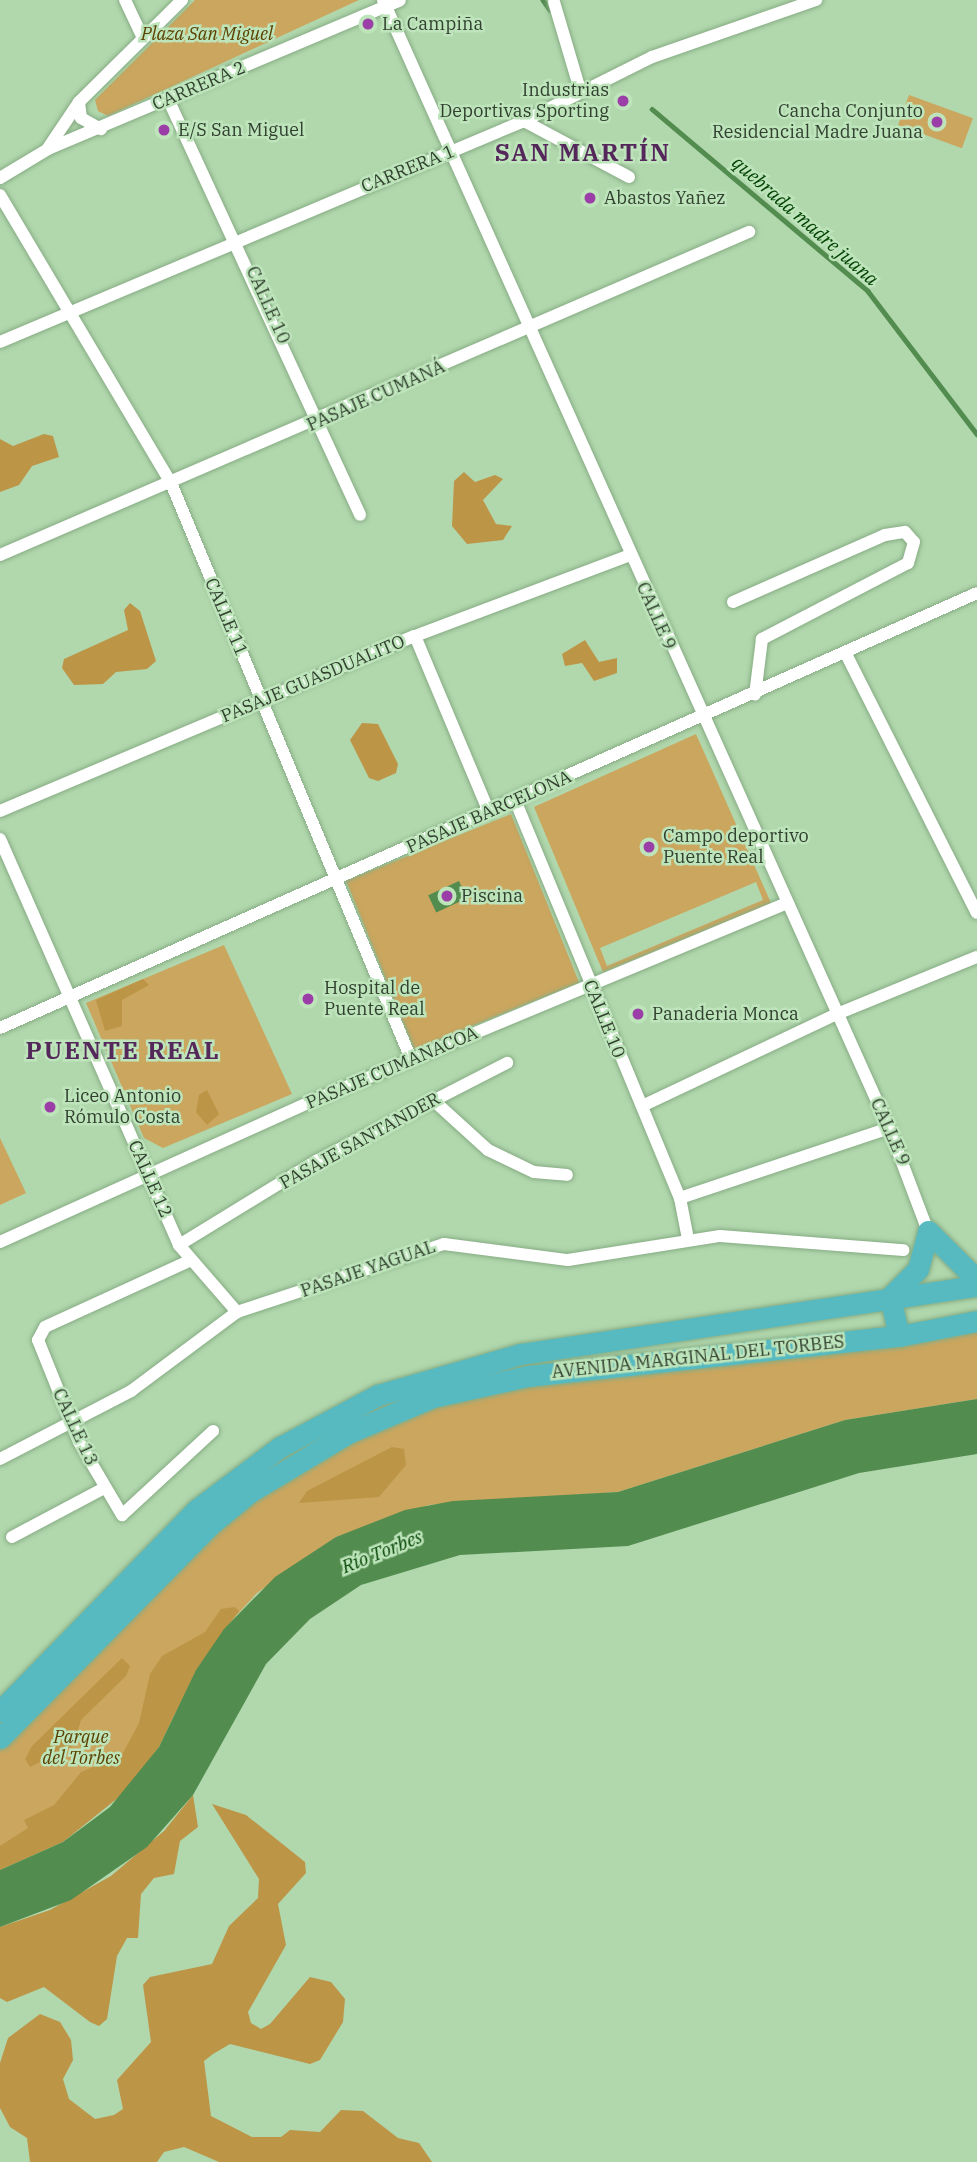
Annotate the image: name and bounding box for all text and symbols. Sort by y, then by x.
place label: La Campiña [382,13,483,35]
marker: La Campiña [360,16,376,32]
park label: Plaza San Miguel [141,23,273,45]
street label: CARRERA 2 [149,57,249,115]
place label: Industrias Deportivas Sporting [440,80,609,122]
marker: Industrias Deportivas Sporting [615,93,631,109]
place label: Cancha Conjunto Residencial Madre Juana [712,101,923,144]
marker: Cancha Conjunto Residencial Madre Juana [929,114,945,130]
place label: E/S San Miguel [178,119,304,141]
marker: E/S San Miguel [156,122,172,138]
district label: SAN MARTÍN [496,139,670,167]
street label: CARRERA 1 [358,140,458,198]
water label: quebrada madre juana [727,151,883,291]
place label: Abastos Yañez [604,187,725,209]
marker: Abastos Yañez [582,190,598,206]
street label: CALLE 10 [241,263,295,347]
street label: PASAJE CUMANÁ [304,356,448,436]
street label: CALLE 11 [200,575,252,659]
street label: CALLE 9 [632,579,680,653]
street label: PASAJE GUASDUALITO [218,630,408,728]
street label: PASAJE BARCELONA [403,766,575,858]
place label: Campo deportivo Puente Real [663,826,809,868]
marker: Campo deportivo Puente Real [641,839,657,855]
place label: Piscina [461,885,523,907]
marker: Piscina [439,888,455,904]
street label: CALLE 10 [579,977,629,1061]
place label: Hospital de Puente Real [324,978,425,1020]
marker: Hospital de Puente Real [298,989,318,1009]
place label: Panaderia Monca [652,1003,799,1025]
marker: Panaderia Monca [630,1006,646,1022]
street label: PASAJE CUMANACOA [303,1022,481,1114]
district label: PUENTE REAL [27,1037,219,1065]
place label: Liceo Antonio Rómulo Costa [64,1086,181,1128]
street label: PASAJE SANTANDER [276,1088,444,1194]
street label: CALLE 9 [866,1095,914,1169]
marker: Liceo Antonio Rómulo Costa [42,1099,58,1115]
street label: CALLE 12 [123,1137,177,1221]
street label: PASAJE YAGUAL [298,1236,438,1302]
street label: AVENIDA MARGINAL DEL TORBES [551,1331,845,1383]
street label: CALLE 13 [48,1385,102,1469]
water label: Río Torbes [338,1526,426,1578]
park label: Parque del Torbes [42,1727,120,1770]

